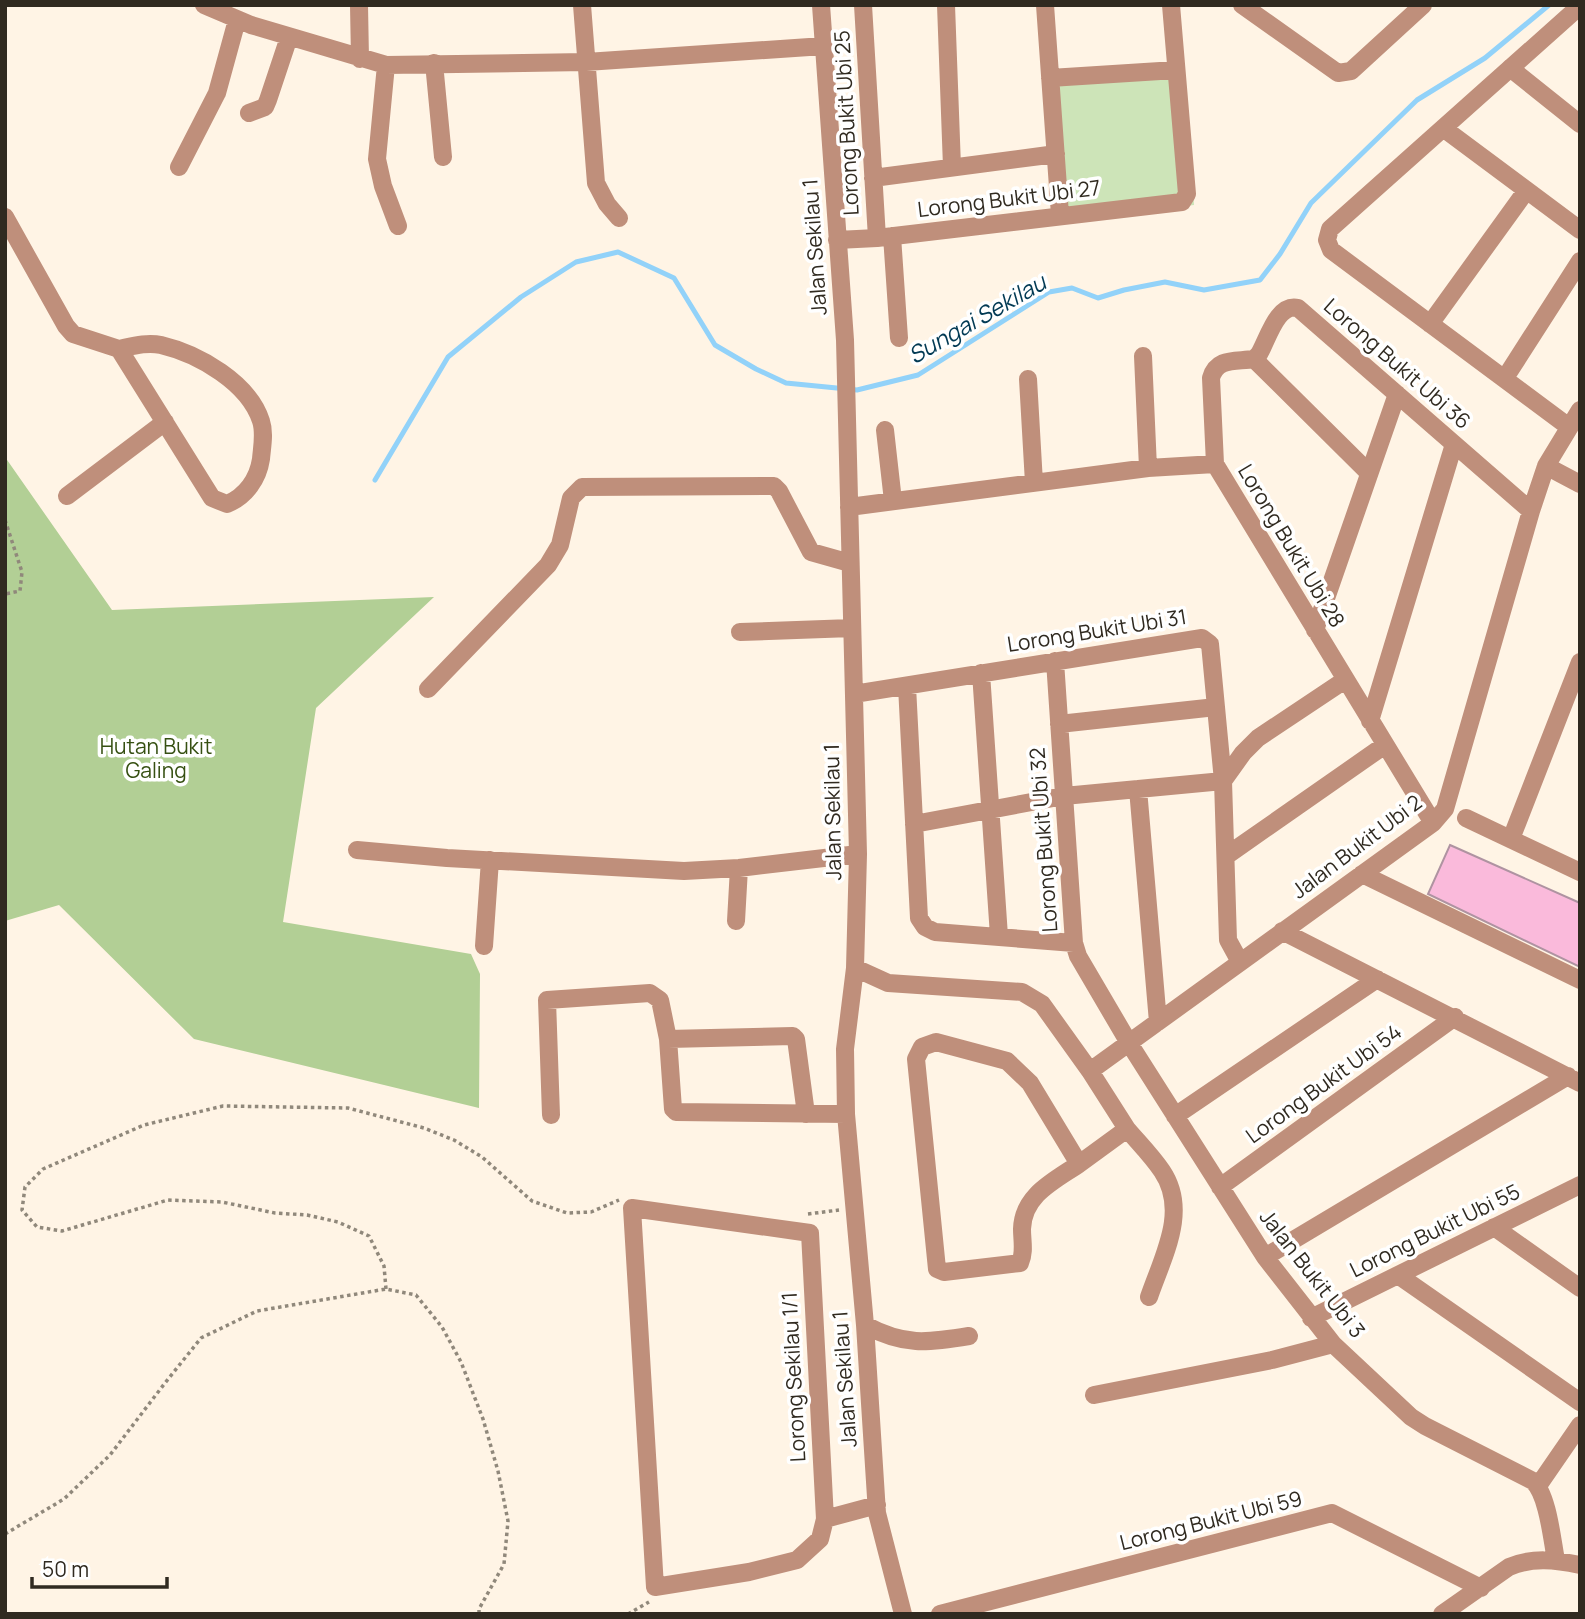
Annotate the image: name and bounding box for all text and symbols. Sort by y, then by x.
street label: Lorong Bukit Ubi 25 [827,30,865,217]
street label: Lorong Bukit Ubi 27 [916,173,1102,223]
street label: Jalan Sekilau 1 [795,178,833,316]
water label: Sungai Sekilau [902,265,1053,371]
street label: Lorong Bukit Ubi 36 [1318,292,1477,435]
street label: Lorong Bukit Ubi 28 [1232,459,1352,632]
street label: Lorong Bukit Ubi 31 [1005,602,1189,658]
park label: Hutan Bukit Galing [100,732,212,784]
street label: Jalan Sekilau 1 [817,743,847,881]
street label: Lorong Bukit Ubi 32 [1023,747,1063,933]
street label: Jalan Bukit Ubi 2 [1286,788,1427,904]
street label: Lorong Bukit Ubi 54 [1240,1017,1407,1149]
street label: Lorong Bukit Ubi 55 [1345,1177,1524,1283]
street label: Jalan Bukit Ubi 3 [1254,1203,1372,1343]
street label: Lorong Sekilau 1/1 [775,1291,811,1463]
street label: Jalan Sekilau 1 [825,1310,863,1448]
street label: Lorong Bukit Ubi 59 [1117,1484,1305,1556]
scale bar [32,1546,166,1590]
text: 50 m [42,1555,89,1583]

